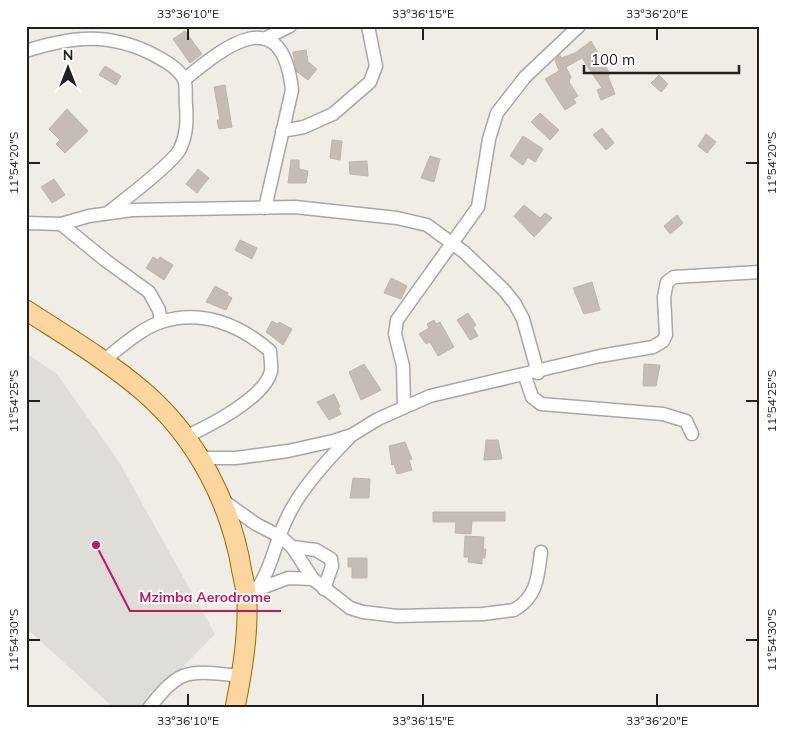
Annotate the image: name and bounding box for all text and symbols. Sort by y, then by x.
text: 33°36'10"E [157,6,219,21]
text: 33°36'15"E [392,6,454,21]
text: 33°36'20"E [626,6,688,21]
north arrow [42,42,92,92]
scale bar [584,42,738,74]
text: N [63,46,73,64]
text: 100 m [591,50,635,69]
text: 11°54'20"S [6,132,21,194]
text: 11°54'20"S [764,132,779,194]
text: 11°54'25"S [6,370,21,432]
text: 11°54'25"S [764,370,779,432]
callout: Mzimba Aerodrome [130,582,281,611]
text: Mzimba Aerodrome [139,588,271,606]
text: 11°54'30"S [6,609,21,671]
text: 11°54'30"S [764,609,779,671]
text: 33°36'10"E [157,713,219,728]
text: 33°36'15"E [392,713,454,728]
text: 33°36'20"E [626,713,688,728]

